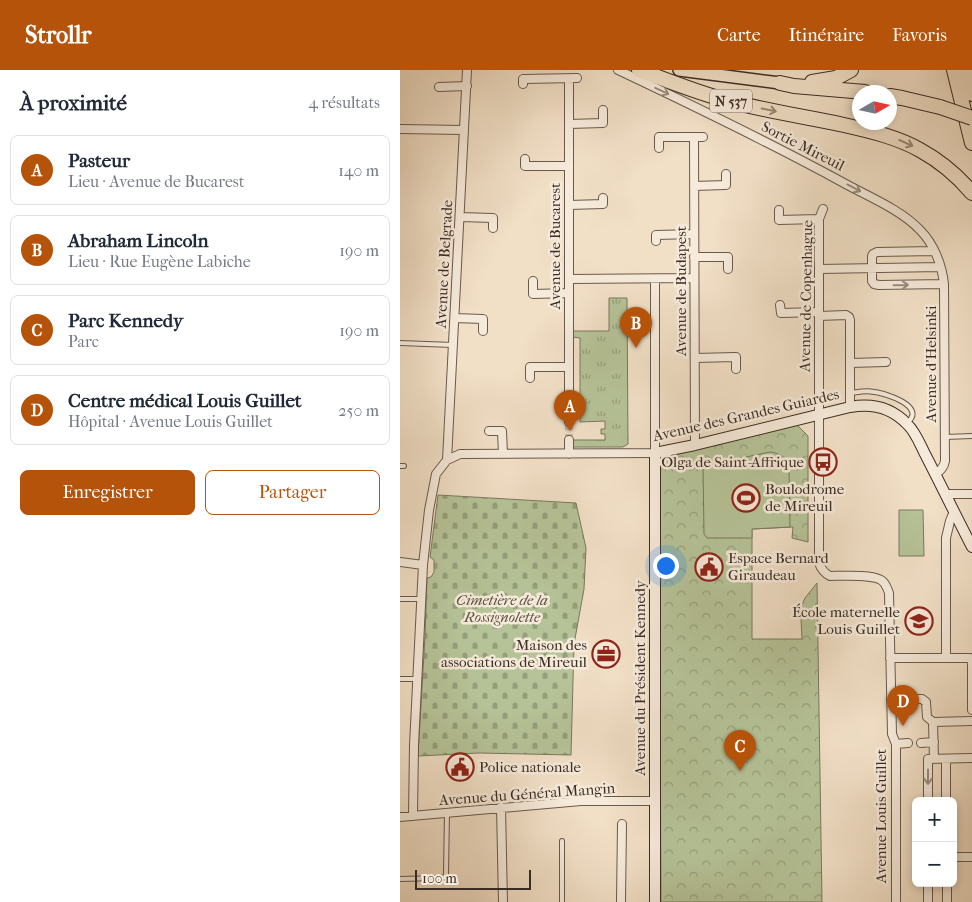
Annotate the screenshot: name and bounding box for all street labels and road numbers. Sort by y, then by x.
road number: N 537 [710,90,752,112]
street label: Sortie Mireuil [758,117,848,175]
street label: Avenue de Bucarest [546,182,564,310]
street label: Avenue de Belgrade [432,199,456,330]
street label: Avenue de Copenhague [796,219,816,373]
street label: Avenue de Budapest [672,225,690,357]
street label: Avenue d'Helsinki [922,305,940,424]
street label: Avenue des Grandes Guiardes [650,385,841,445]
street label: Avenue du Président Kennedy [631,579,649,777]
street label: Avenue Louis Guillet [872,748,890,884]
street label: Avenue du Général Mangin [437,779,616,809]

